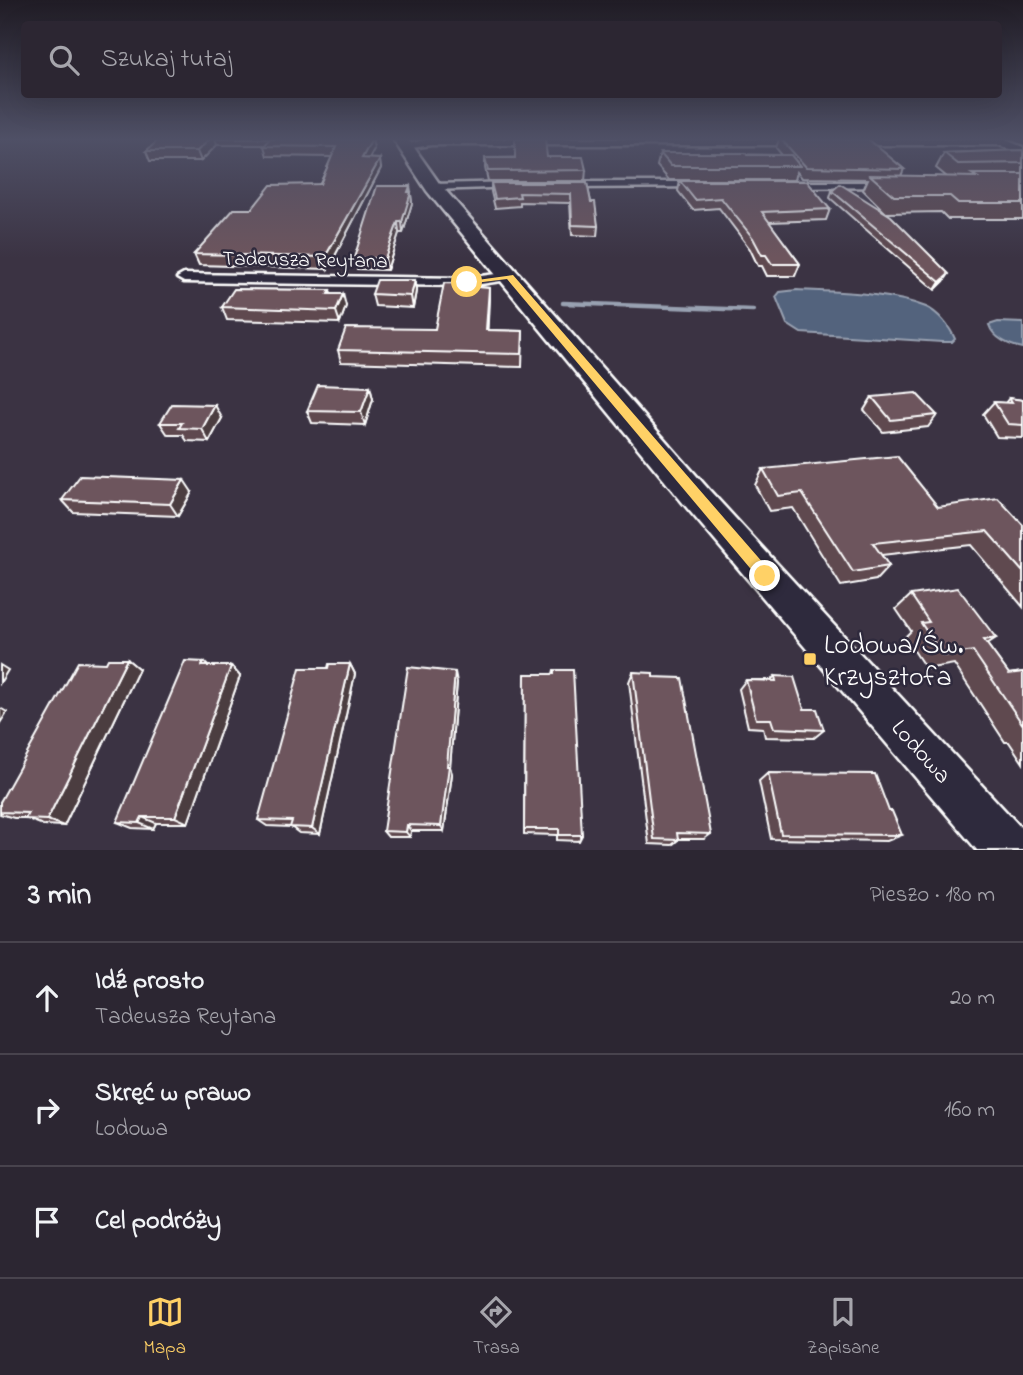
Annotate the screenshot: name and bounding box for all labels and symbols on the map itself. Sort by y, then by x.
street label: Tadeusza Reytana [222,245,388,279]
route start [451,266,482,297]
route end [749,560,780,591]
place label: Lodowa/Św. Krzysztofa [824,626,963,699]
marker: Lodowa/Św. Krzysztofa [802,651,818,667]
street label: Lodowa [882,713,959,793]

